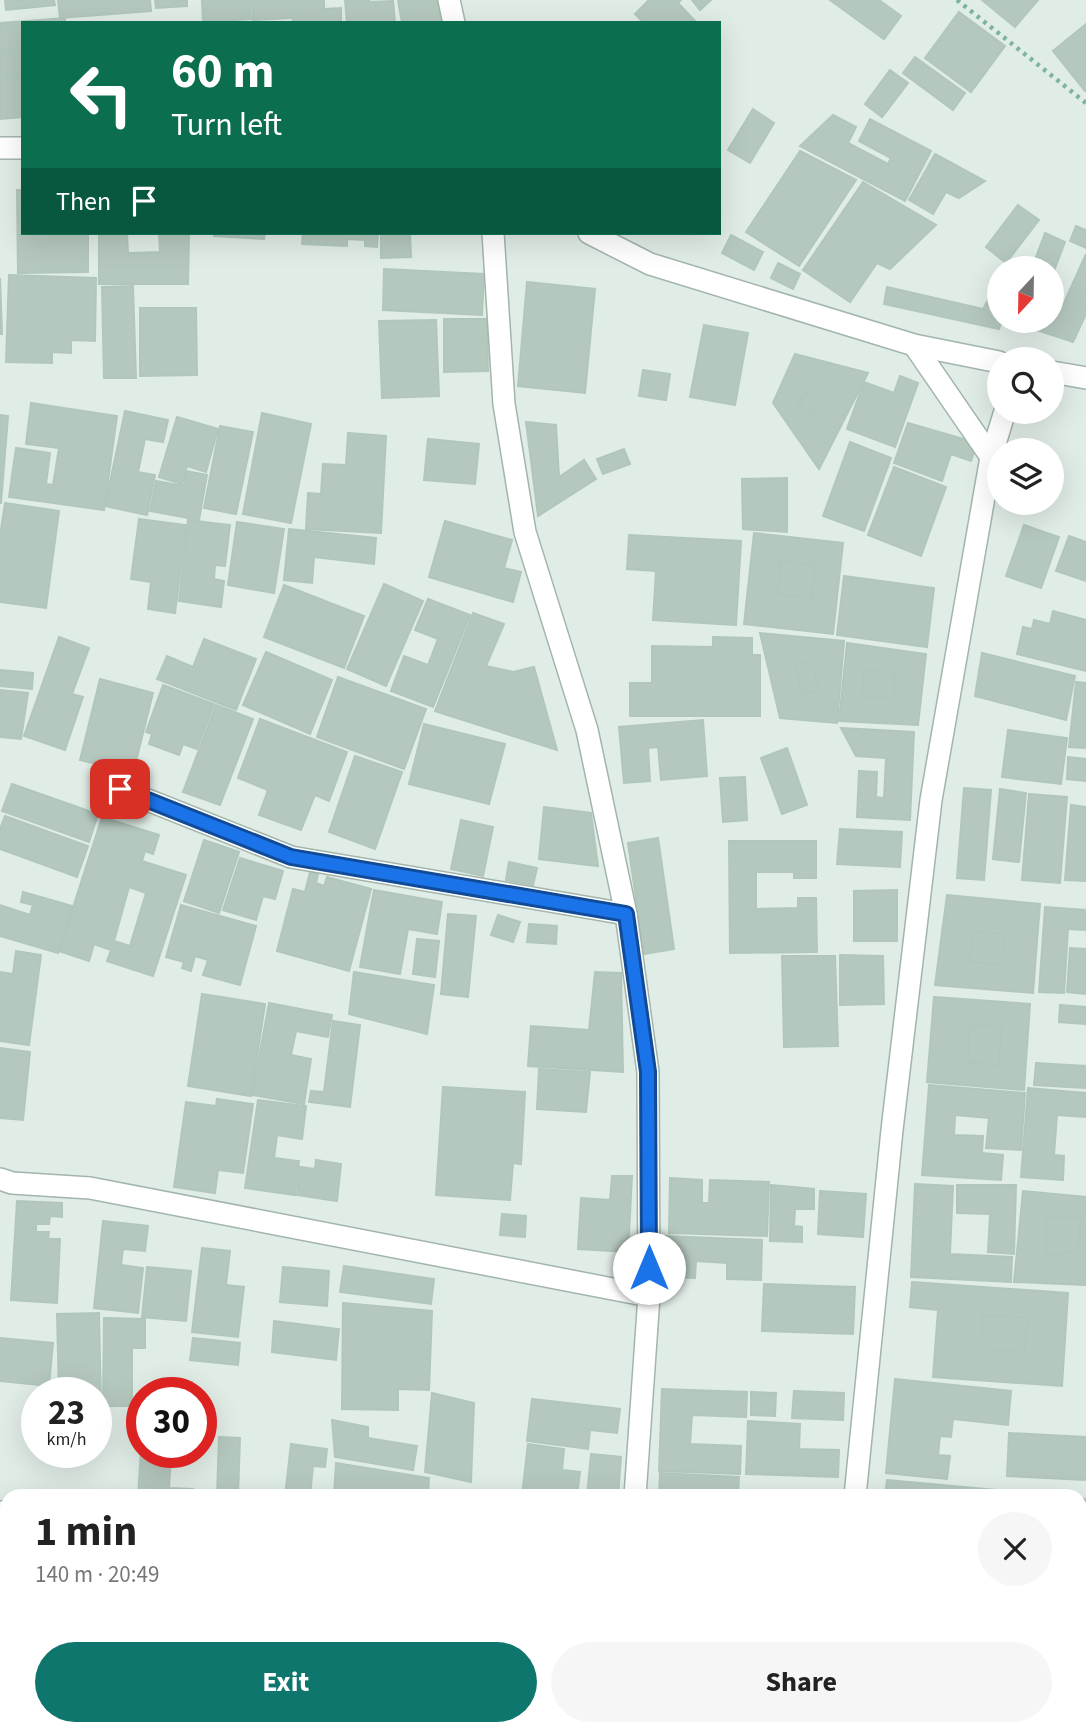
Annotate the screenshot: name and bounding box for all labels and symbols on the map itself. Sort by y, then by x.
north arrow [987,256,1064,332]
pin [90,759,150,819]
position arrow [612,1231,686,1305]
speed limit sign: 30 [126,1377,217,1468]

